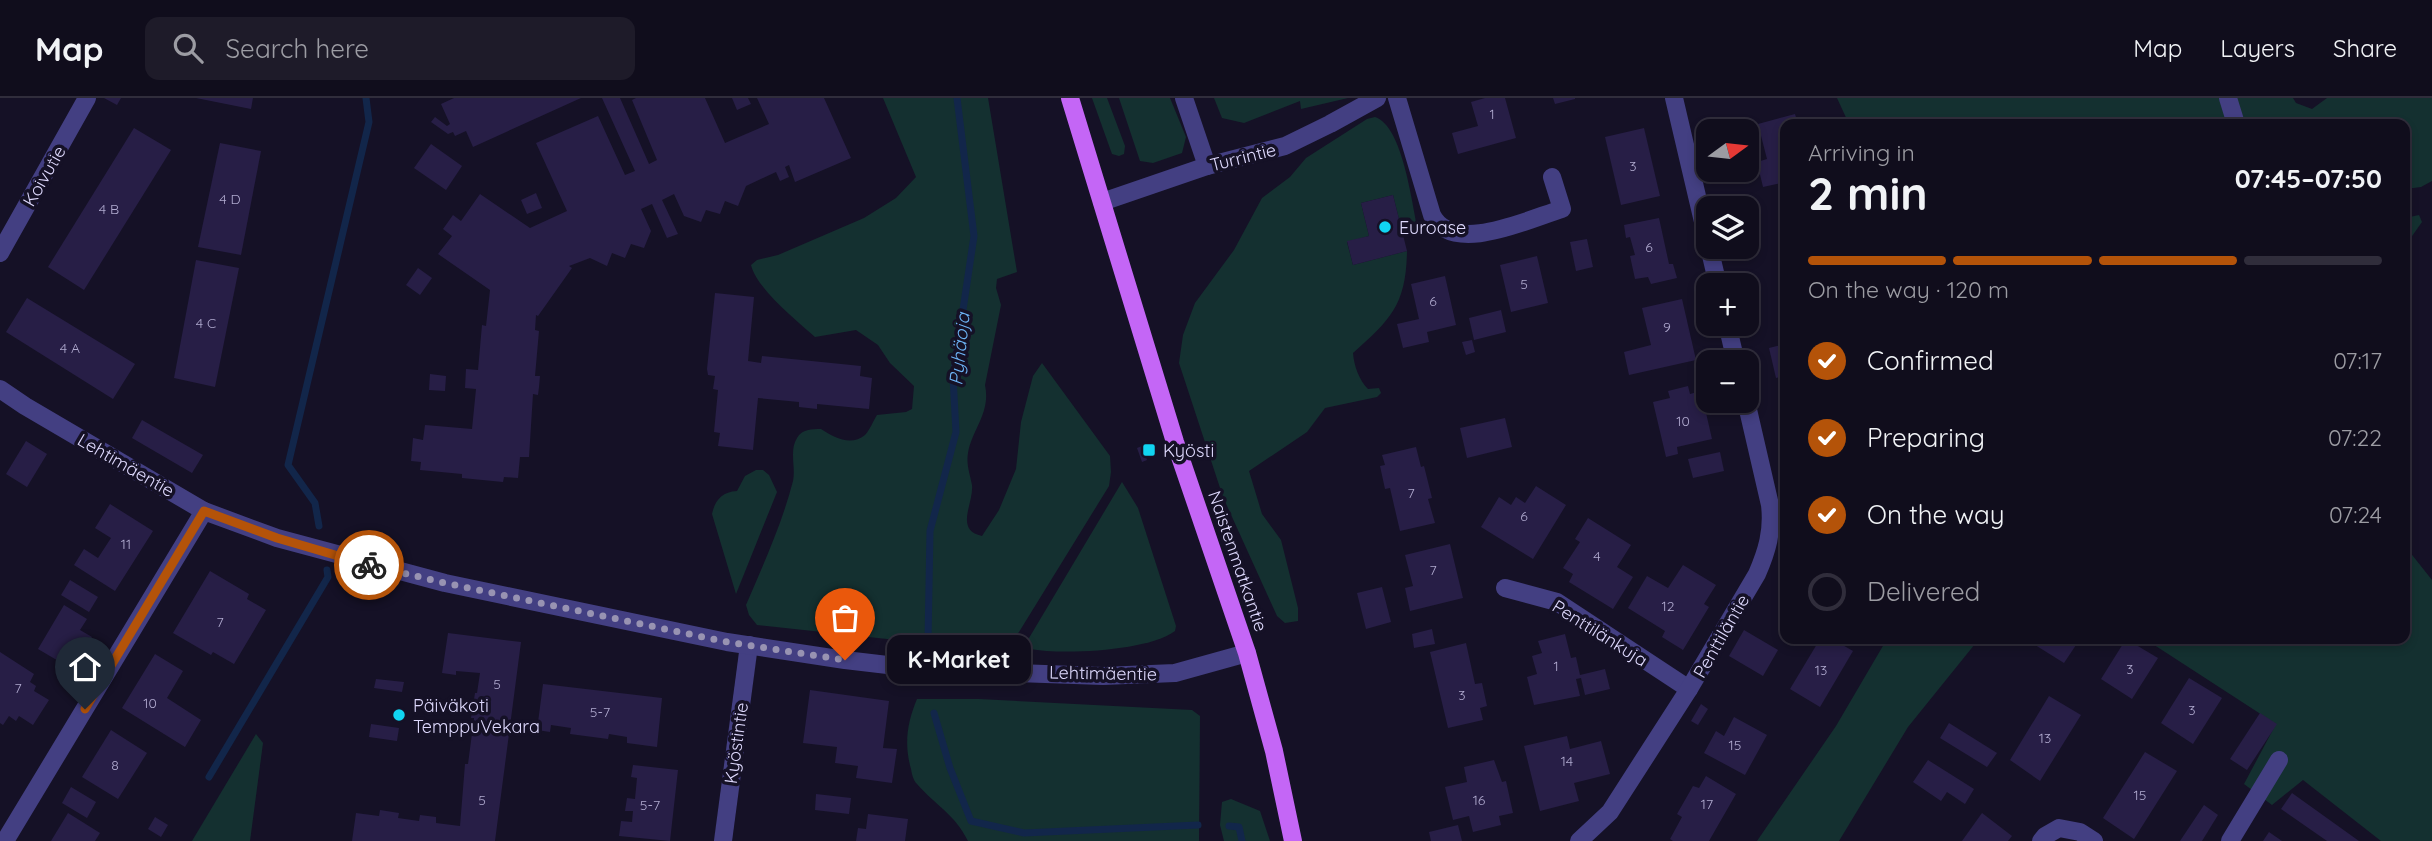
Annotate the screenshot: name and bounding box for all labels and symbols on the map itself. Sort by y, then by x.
house number: 1 [1489,105,1495,123]
north arrow [1696,119,1759,182]
street label: Turrintie [1208,138,1278,176]
street label: Koivutie [17,142,71,210]
house number: 3 [1629,157,1637,175]
house number: 4 D [219,190,241,208]
house number: 4 B [99,200,119,218]
place label: Euroase [1399,216,1466,239]
marker: Euroase [1377,219,1393,235]
house number: 6 [1645,238,1653,256]
house number: 5 [1520,275,1528,293]
house number: 6 [1429,292,1437,310]
water label: Pyhäoja [943,310,975,386]
house number: 4 C [196,314,216,332]
house number: 9 [1663,318,1671,336]
house number: 4 A [60,339,80,357]
house number: 10 [1676,412,1690,430]
street label: Lehtimäentie [74,428,178,502]
place label: Kyösti [1163,439,1214,462]
marker: Kyösti [1141,442,1157,458]
house number: 7 [1407,484,1415,502]
street label: Naistenmatkantie [1203,488,1273,634]
house number: 6 [1520,507,1528,525]
courier [334,530,404,600]
house number: 11 [121,535,131,553]
house number: 4 [1593,547,1601,565]
house number: 7 [1429,561,1437,579]
pin [815,588,875,660]
street label: Penttiläntie [1688,590,1754,682]
street label: Penttilänkuja [1548,595,1652,671]
house number: 12 [1662,597,1675,615]
house number: 7 [216,613,224,631]
callout: K-Market [887,636,1030,684]
pin [55,637,115,709]
house number: 1 [1553,657,1559,675]
house number: 3 [2126,660,2134,678]
street label: Lehtimäentie [1049,661,1157,685]
house number: 13 [1815,661,1827,679]
house number: 5 [493,675,501,693]
house number: 7 [14,679,22,697]
house number: 3 [1458,686,1466,704]
house number: 10 [143,694,157,712]
place label: Päiväkoti TemppuVekara [413,694,540,738]
street label: Kyöstintie [719,701,753,785]
house number: 3 [2188,701,2196,719]
house number: 5-7 [590,703,610,721]
marker: Päiväkoti TemppuVekara [391,707,407,723]
house number: 13 [2039,729,2051,747]
house number: 15 [1729,736,1741,754]
house number: 14 [1561,752,1573,770]
house number: 8 [111,756,119,774]
house number: 15 [2134,786,2146,804]
house number: 5 [478,791,486,809]
house number: 16 [1473,791,1486,809]
house number: 17 [1701,795,1713,813]
house number: 5-7 [640,796,660,814]

